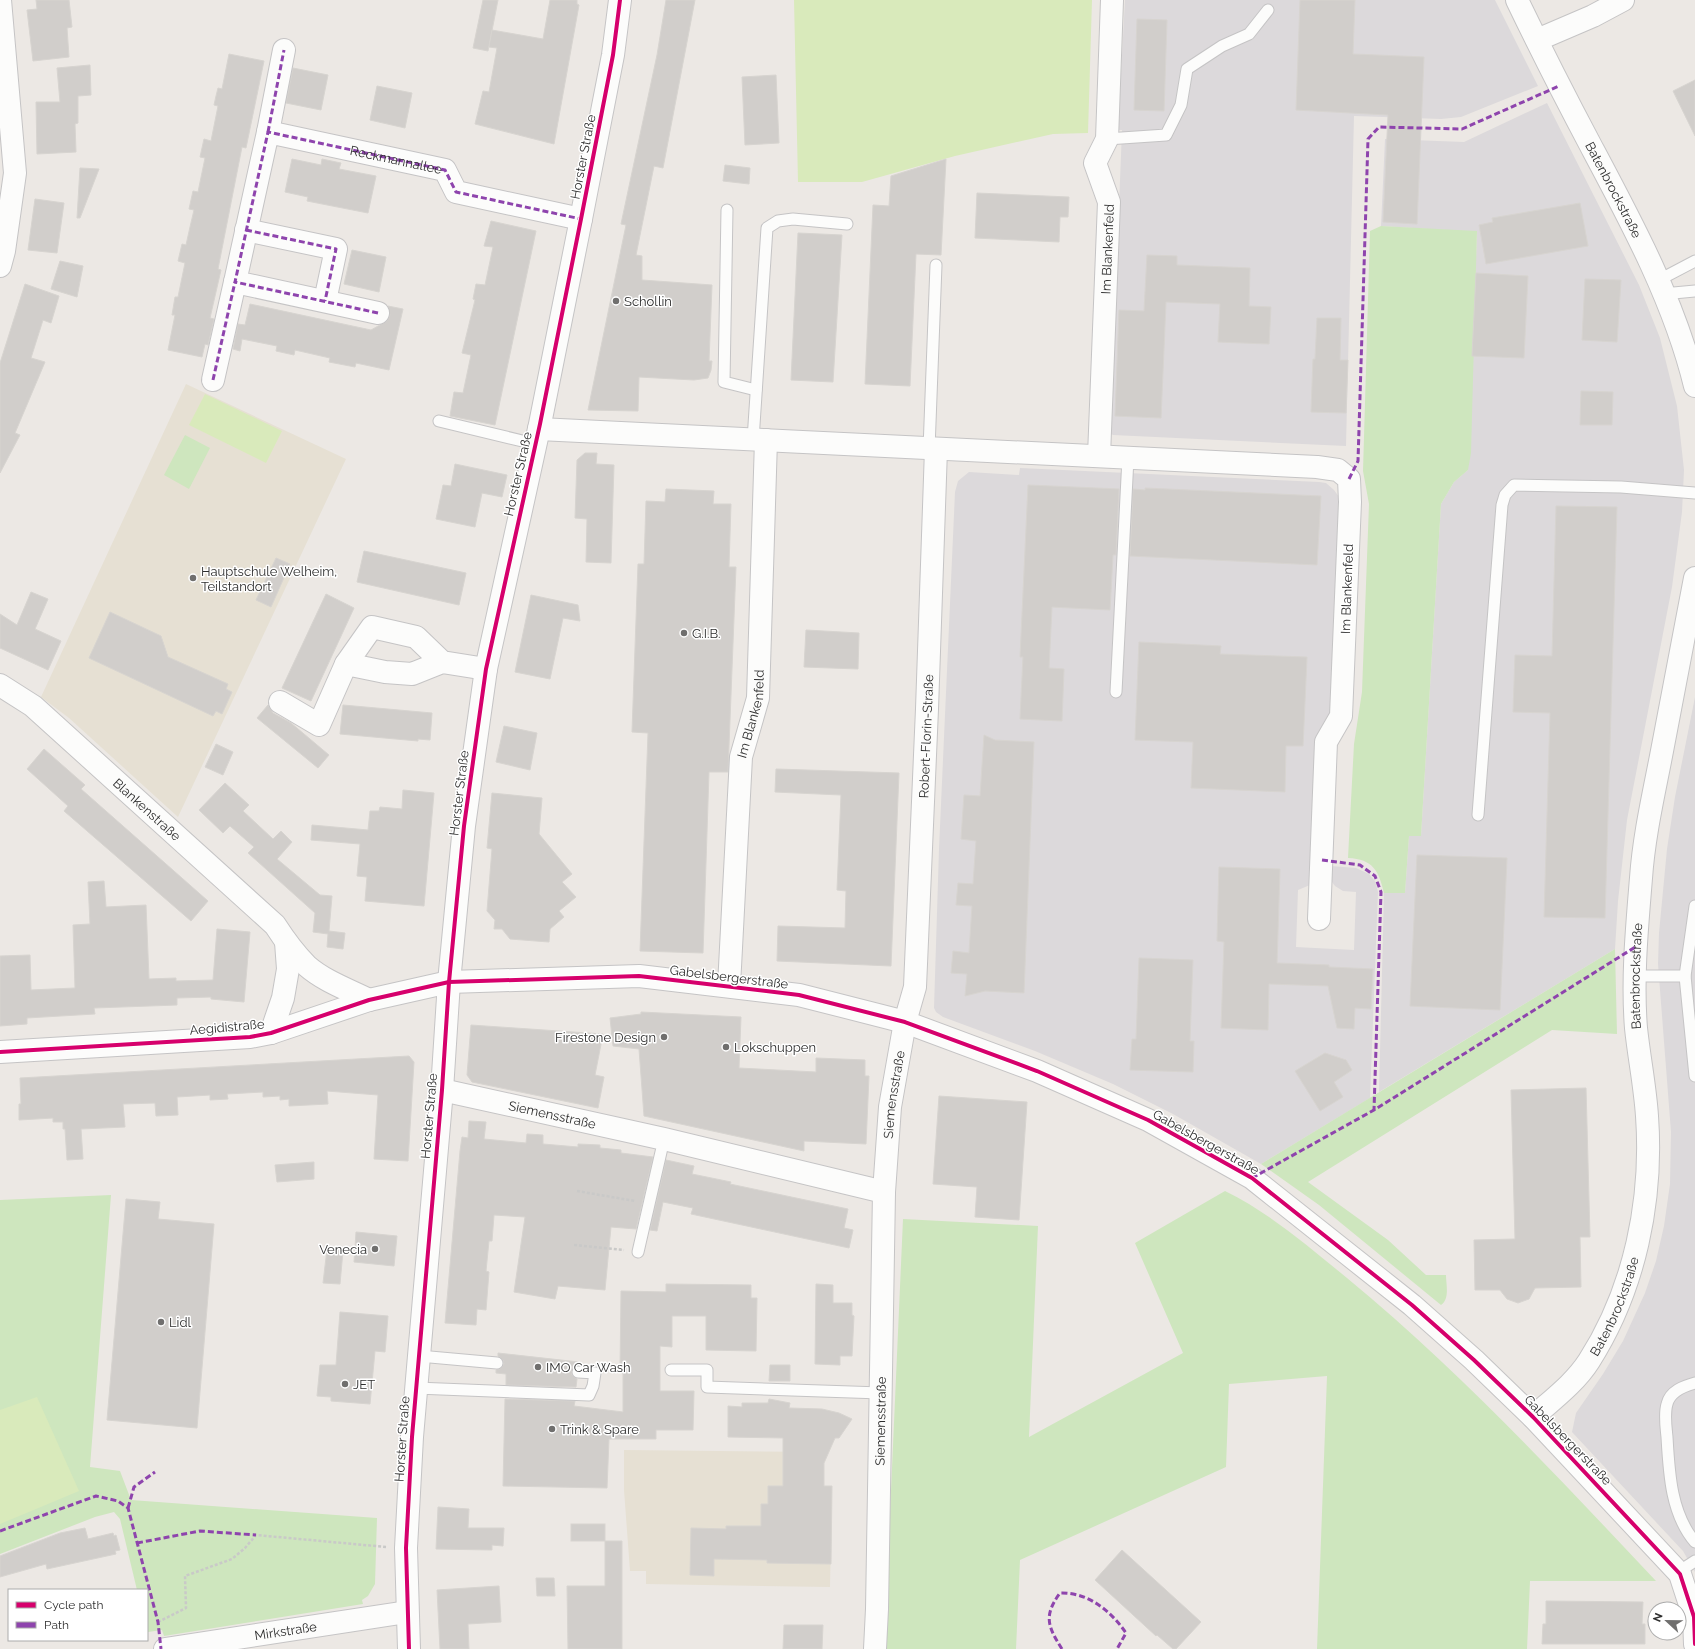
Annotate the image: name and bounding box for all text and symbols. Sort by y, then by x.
street label: Horster Straße [567,113,599,201]
street label: Batenbrockstraße [1582,139,1645,241]
street label: Reckmannallee [349,142,444,177]
street label: Im Blankenfeld [1098,204,1116,295]
place label: Schollin [624,294,672,309]
marker: Schollin [611,296,621,306]
street label: Horster Straße [501,430,535,518]
street label: Im Blankenfeld [1338,544,1356,634]
place label: Hauptschule Welheim, Teilstandort [201,564,337,594]
marker: Hauptschule Welheim, Teilstandort [188,573,198,583]
place label: G.I.B. [692,626,721,641]
marker: G.I.B. [679,628,689,638]
street label: Im Blankenfeld [734,669,766,760]
street label: Robert-Florin-Straße [916,674,936,799]
street label: Horster Straße [446,749,472,837]
street label: Blankenstraße [110,775,184,844]
street label: Batenbrockstraße [1627,922,1645,1030]
street label: Gabelsbergerstraße [669,962,789,992]
street label: Aegidistraße [189,1016,265,1038]
place label: Firestone Design [555,1030,656,1045]
marker: Firestone Design [659,1032,669,1042]
place label: Lokschuppen [734,1040,816,1055]
marker: Lokschuppen [721,1042,731,1052]
street label: Siemensstraße [880,1049,907,1139]
street label: Horster Straße [418,1072,440,1160]
street label: Siemensstraße [507,1097,598,1131]
street label: Gabelsbergerstraße [1150,1107,1262,1178]
place label: Venecia [319,1242,367,1257]
marker: Venecia [370,1244,380,1254]
street label: Batenbrockstraße [1586,1255,1641,1359]
place label: Lidl [169,1315,191,1330]
marker: Lidl [156,1317,166,1327]
place label: IMO Car Wash [546,1360,631,1375]
marker: IMO Car Wash [533,1362,543,1372]
street label: Siemensstraße [872,1376,888,1466]
place label: JET [353,1377,375,1392]
marker: JET [340,1379,350,1389]
street label: Gabelsbergerstraße [1521,1392,1615,1488]
street label: Horster Straße [392,1395,413,1482]
place label: Trink & Spare [560,1422,639,1437]
marker: Trink & Spare [547,1424,557,1434]
legend [8,1589,148,1641]
text: Cycle path [44,1598,103,1612]
north arrow [1647,1601,1687,1641]
text: N [1651,1611,1666,1624]
text: Path [44,1618,69,1632]
street label: Mirkstraße [253,1618,318,1643]

